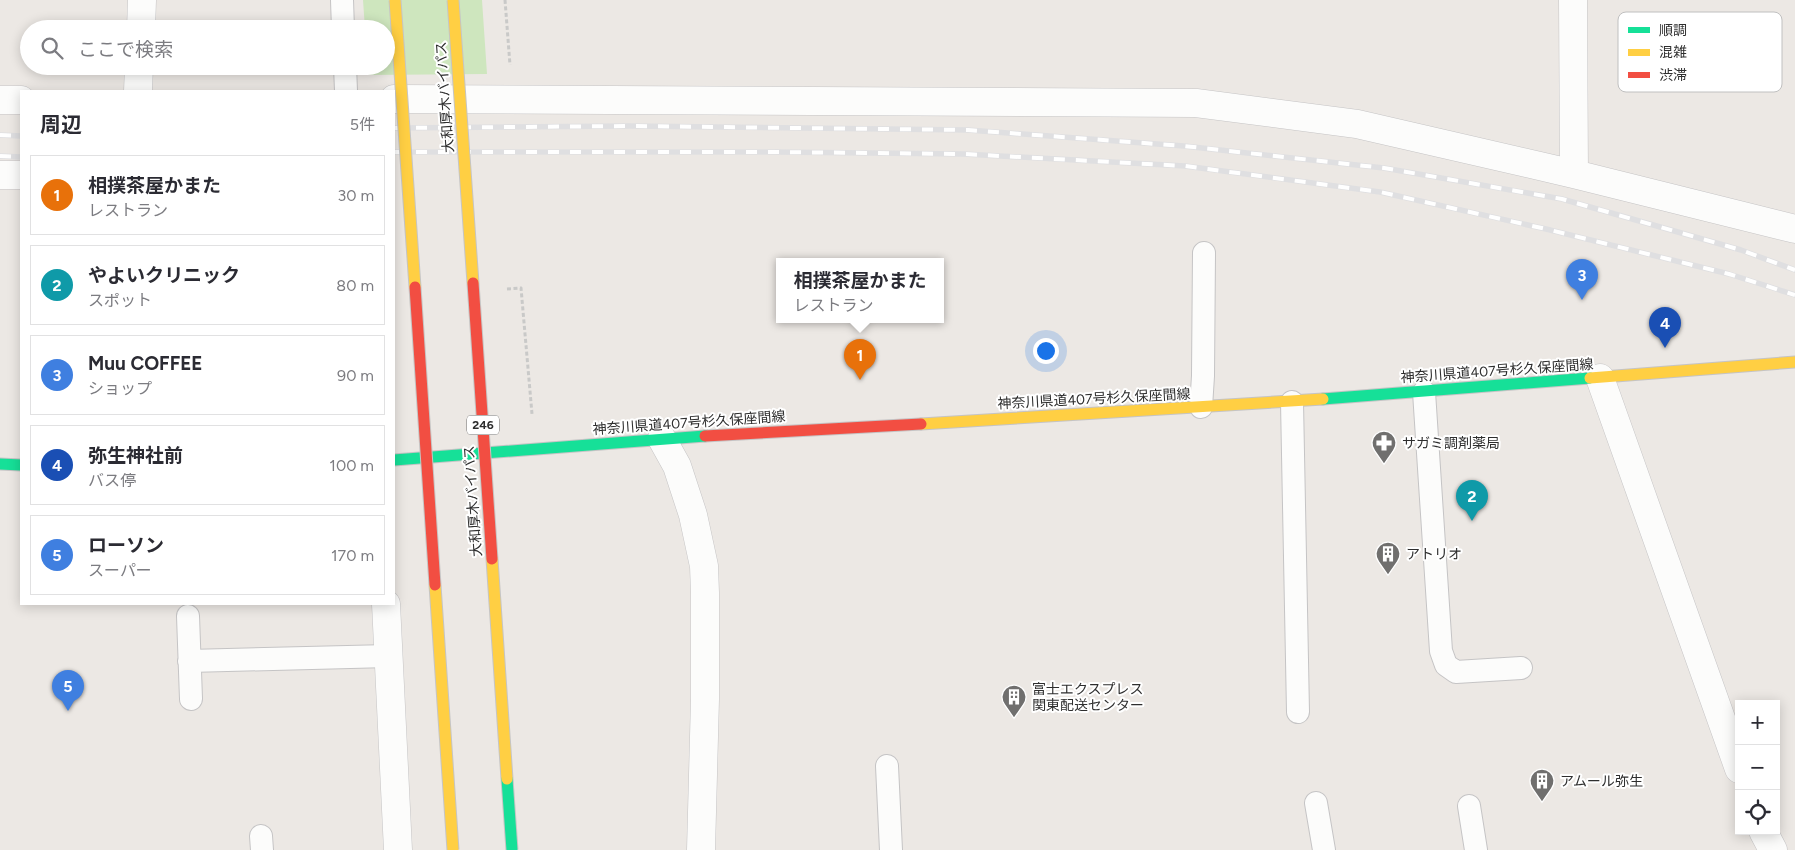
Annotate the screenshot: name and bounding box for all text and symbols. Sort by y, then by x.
legend [1618,12,1782,92]
search box [20,20,395,75]
text: 順調 [1659,22,1687,39]
icon: search [38,34,66,62]
text: ここで検索 [78,38,173,61]
street label: 大和厚木バイパス [433,41,457,153]
text: 混雑 [1659,44,1687,61]
text: 渋滞 [1659,67,1687,84]
text: 周辺 [40,112,82,137]
text: 5件 [350,115,375,134]
text: 相撲茶屋かまた [88,174,221,197]
text: 1 [54,186,60,205]
text: 30 m [337,186,374,205]
text: レストラン [88,201,168,220]
popup [776,258,944,323]
pin: 3 [1566,259,1598,300]
text: やよいクリニック [88,264,240,287]
text: 相撲茶屋かまた [793,269,927,292]
text: 2 [52,276,62,295]
text: 80 m [336,276,374,295]
text: スポット [88,291,152,310]
text: レストラン [793,296,874,315]
pin: 4 [1649,307,1681,348]
your location [1033,338,1059,364]
pin: 1 [844,339,876,380]
text: Muu COFFEE [88,352,203,375]
street label: 神奈川県道407号杉久保座間線 [1400,356,1594,386]
text: 3 [53,366,61,385]
text: 90 m [337,366,374,385]
text: ショップ [88,379,152,398]
street label: 神奈川県道407号杉久保座間線 [997,385,1191,413]
street label: 神奈川県道407号杉久保座間線 [592,408,786,438]
road number: 246 [467,416,499,434]
pharmacy icon: サガミ調剤薬局 [1371,430,1397,464]
place label: サガミ調剤薬局 [1402,435,1500,452]
text: 弥生神社前 [88,444,183,467]
street label: 大和厚木バイパス [461,445,485,557]
text: 4 [52,456,62,475]
text: 100 m [329,456,374,475]
text: バス停 [88,471,136,490]
pin: 2 [1456,480,1488,521]
text: ローソン [88,534,164,557]
building icon: アトリオ [1375,541,1401,575]
text: 5 [52,546,62,565]
text: 170 m [331,546,374,565]
place label: アトリオ [1406,546,1462,563]
text: スーパー [88,561,152,580]
pin: 5 [52,670,84,711]
place label: 富士エクスプレス 関東配送センター [1032,681,1144,714]
building icon: 富士エクスプレス 関東配送センター [1001,684,1027,718]
map controls [1735,700,1780,835]
button: + [1735,700,1780,745]
button: − [1735,745,1780,790]
building icon: アムール弥生 [1529,768,1555,802]
place label: アムール弥生 [1560,773,1643,790]
button: locate [1735,790,1780,835]

